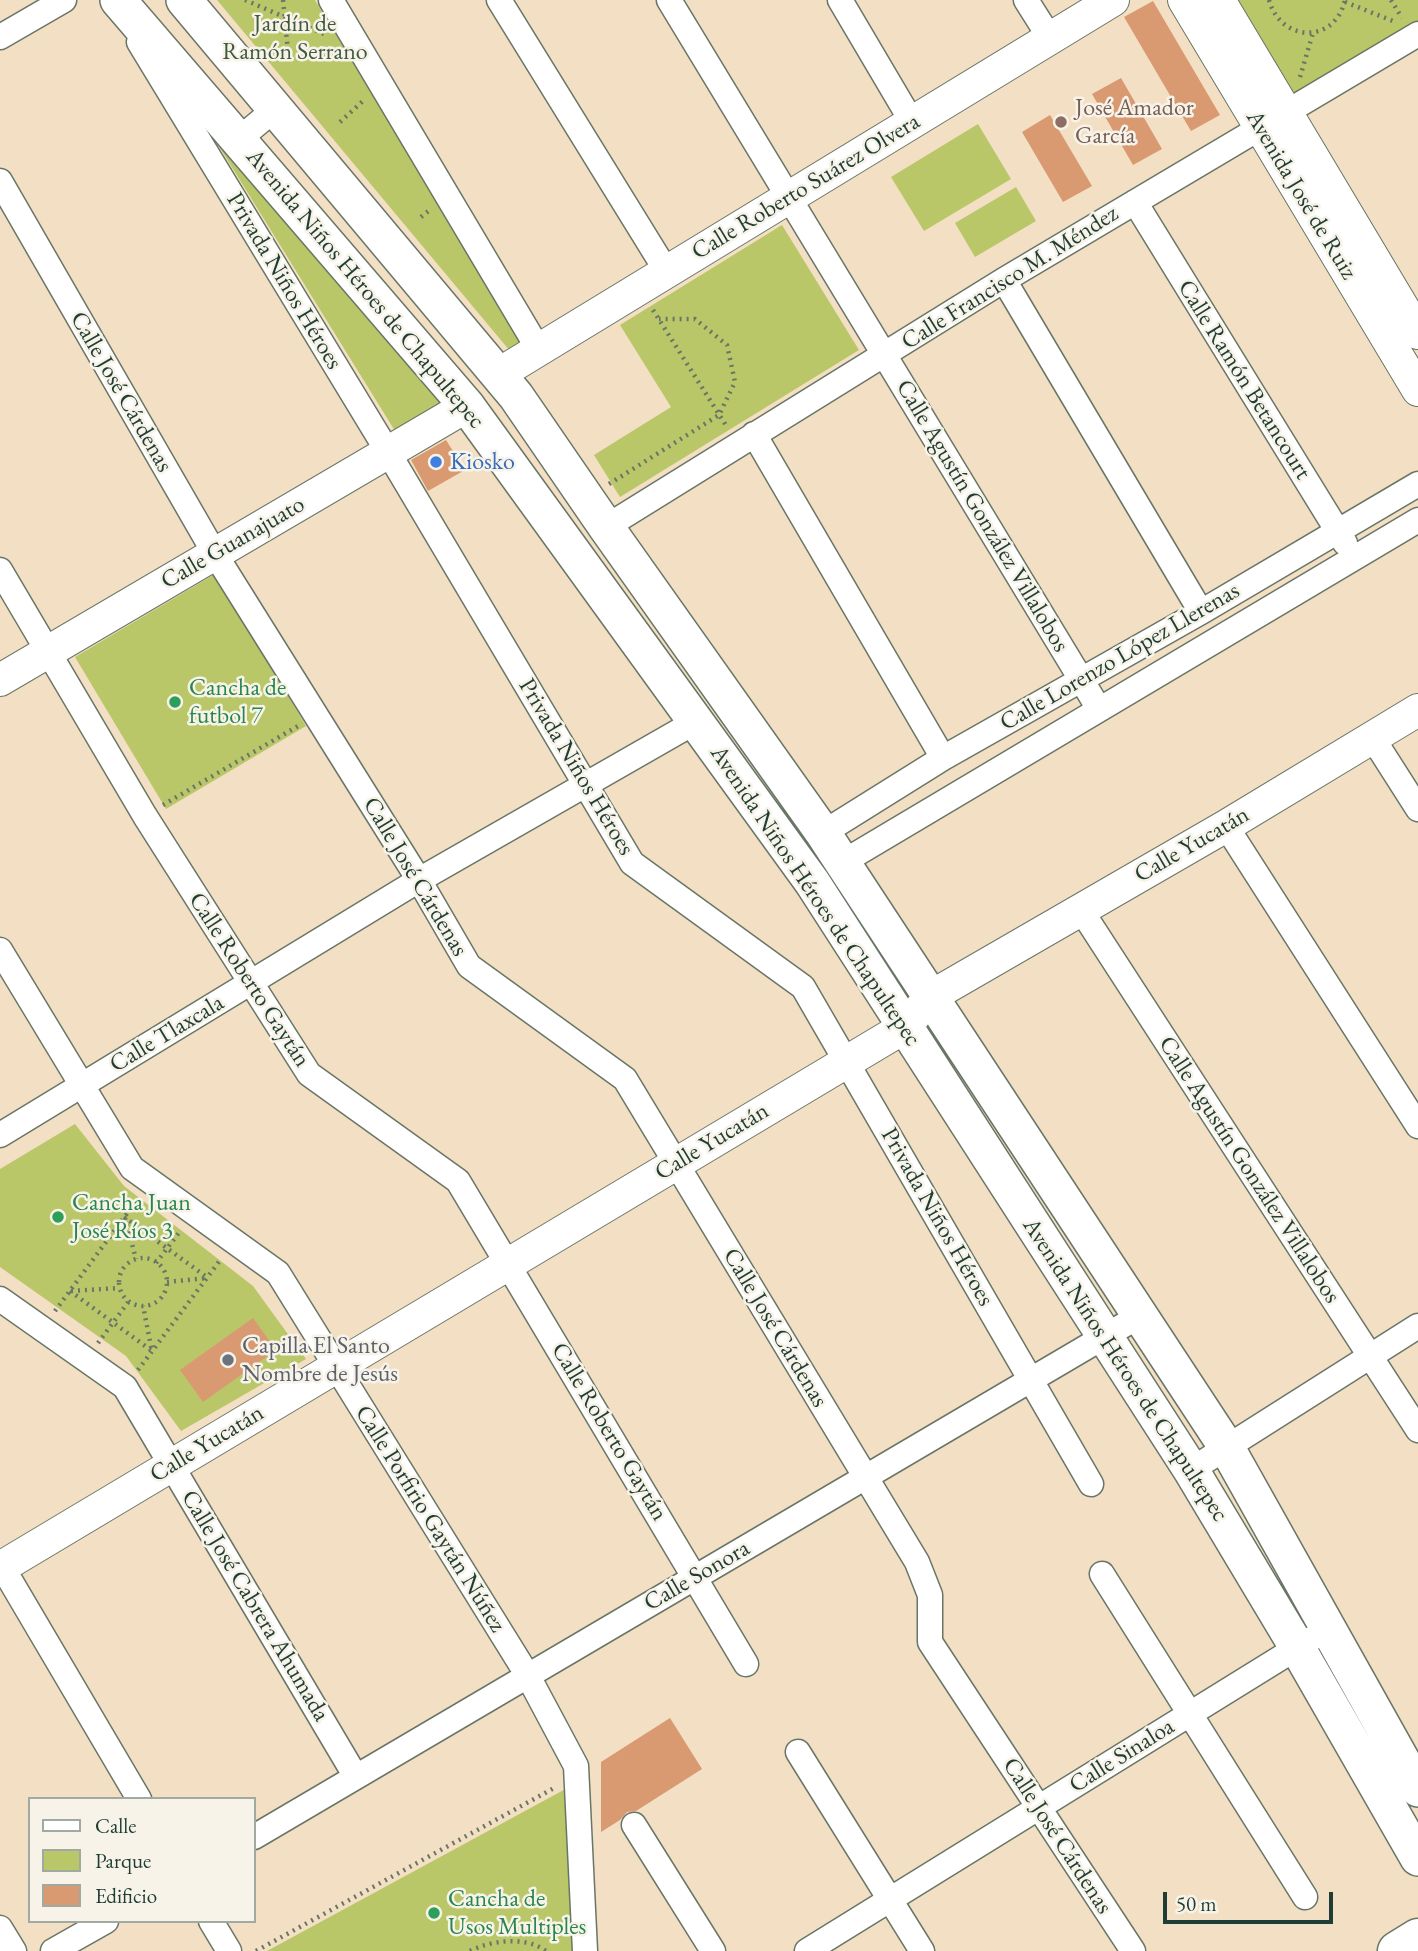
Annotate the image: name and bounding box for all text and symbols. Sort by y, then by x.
park label: Jardín de Ramón Serrano [222,10,368,66]
place label: José Amador García [1075,94,1194,150]
street label: Avenida José de Ruiz [1239,105,1363,285]
street label: Calle Roberto Suárez Olvera [687,108,925,266]
marker: José Amador García [1053,114,1069,130]
street label: Avenida Niños Héroes de Chapultepec [239,143,491,435]
street label: Privada Niños Héroes [220,187,348,375]
street label: Calle Francisco M. Méndez [896,200,1124,356]
street label: Calle Ramón Betancourt [1171,275,1317,485]
street label: Calle José Cárdenas [63,307,179,477]
street label: Calle Agustín González Villalobos [889,375,1075,657]
place label: Kiosko [450,448,515,476]
marker: Kiosko [428,454,444,470]
street label: Calle Guanajuato [156,490,310,596]
street label: Calle Lorenzo López Llerenas [995,577,1245,737]
street label: Privada Niños Héroes [512,673,640,861]
place label: Cancha de futbol 7 [189,674,286,730]
marker: Cancha de futbol 7 [167,694,183,710]
street label: Avenida Niños Héroes de Chapultepec [703,740,927,1052]
street label: Calle José Cárdenas [356,792,474,962]
street label: Calle Yucatán [1130,801,1254,889]
street label: Calle Roberto Gaytán [182,887,316,1073]
street label: Calle Tlaxcala [105,989,229,1079]
street label: Calle Agustín González Villalobos [1152,1031,1346,1309]
street label: Calle Yucatán [650,1097,774,1187]
street label: Privada Niños Héroes [874,1123,1000,1311]
place label: Cancha Juan José Ríos 3 [72,1189,191,1245]
marker: Cancha Juan José Ríos 3 [50,1209,66,1225]
street label: Avenida Niños Héroes de Chapultepec [1016,1213,1234,1527]
street label: Calle José Cárdenas [716,1243,834,1413]
place label: Capilla El Santo Nombre de Jesús [242,1332,398,1388]
street label: Calle Roberto Gaytán [545,1338,673,1526]
marker: Capilla El Santo Nombre de Jesús [220,1352,236,1368]
street label: Calle Yucatán [145,1399,269,1489]
street label: Calle Porfirio Gaytán Núñez [348,1400,512,1638]
street label: Calle José Cabrera Ahumada [175,1485,335,1727]
street label: Calle Sonora [639,1534,755,1618]
street label: Calle Sinaloa [1064,1712,1180,1800]
street label: Calle José Cárdenas [996,1753,1118,1919]
legend [28,1797,256,1923]
text: Calle [95,1812,137,1839]
text: Parque [95,1847,151,1874]
scale bar [1166,1878,1336,1922]
text: Edificio [95,1882,157,1909]
place label: Cancha de Usos Multiples [448,1885,586,1941]
text: 50 m [1176,1890,1217,1917]
marker: Cancha de Usos Multiples [426,1905,442,1921]

